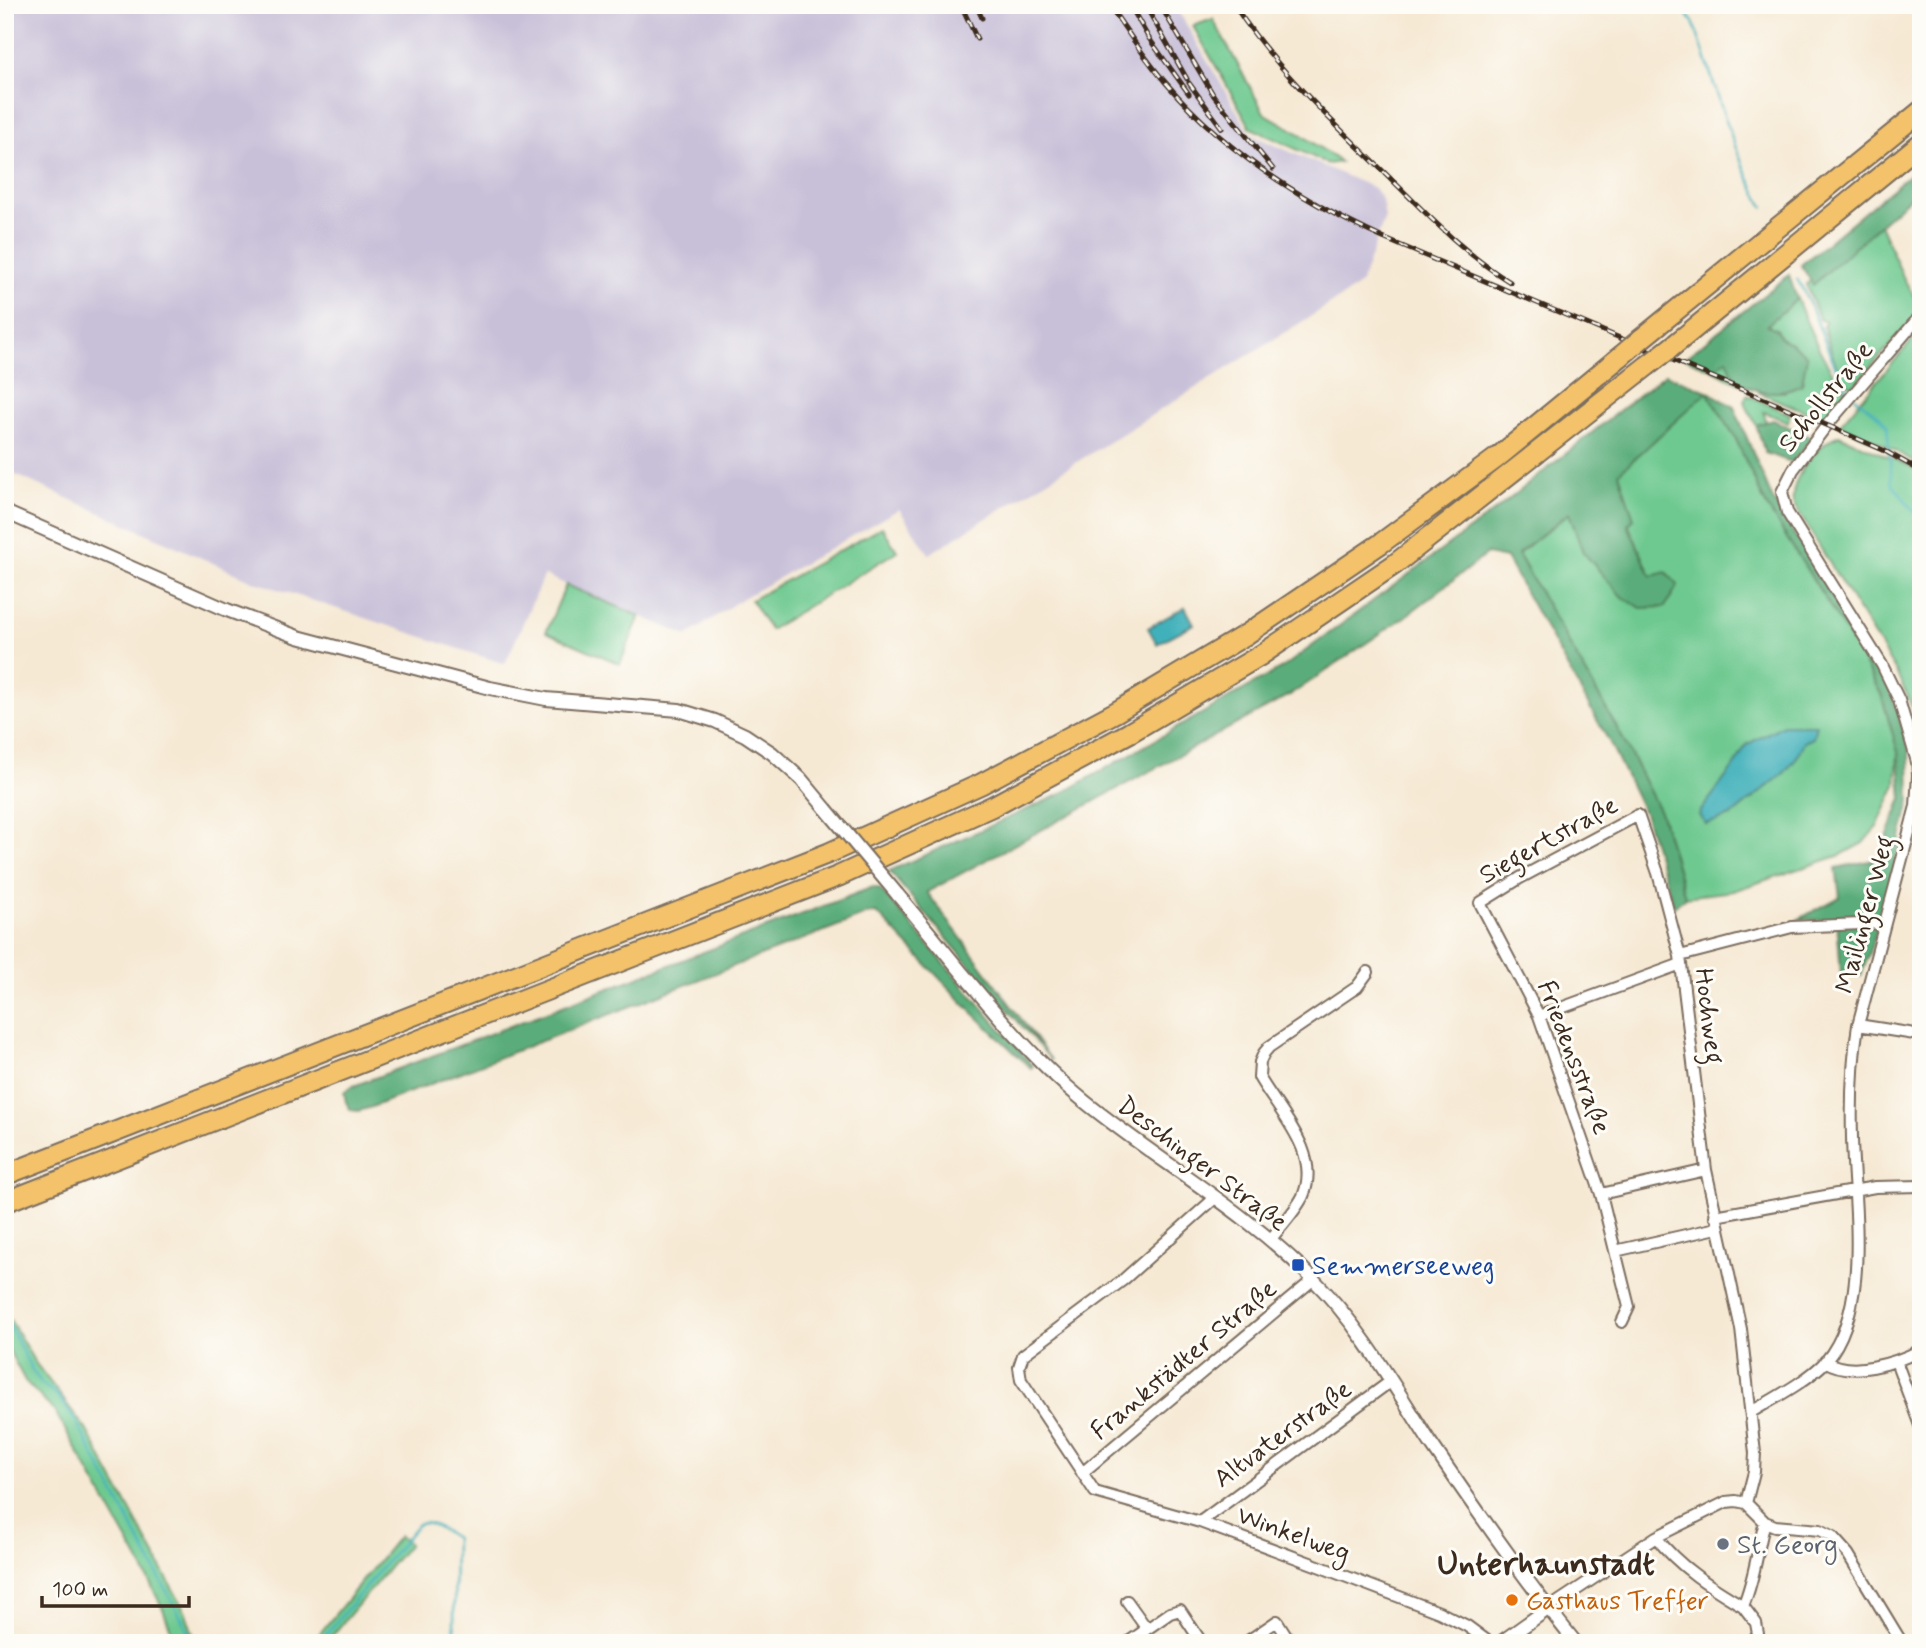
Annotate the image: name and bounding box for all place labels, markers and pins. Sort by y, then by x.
place label: Semmerseeweg [1312,1250,1494,1284]
marker: Semmerseeweg [1290,1257,1306,1273]
place label: St. Georg [1737,1529,1838,1565]
marker: St. Georg [1715,1536,1731,1552]
place label: Gasthaus Treffer [1526,1585,1709,1619]
marker: Gasthaus Treffer [1504,1592,1520,1608]

